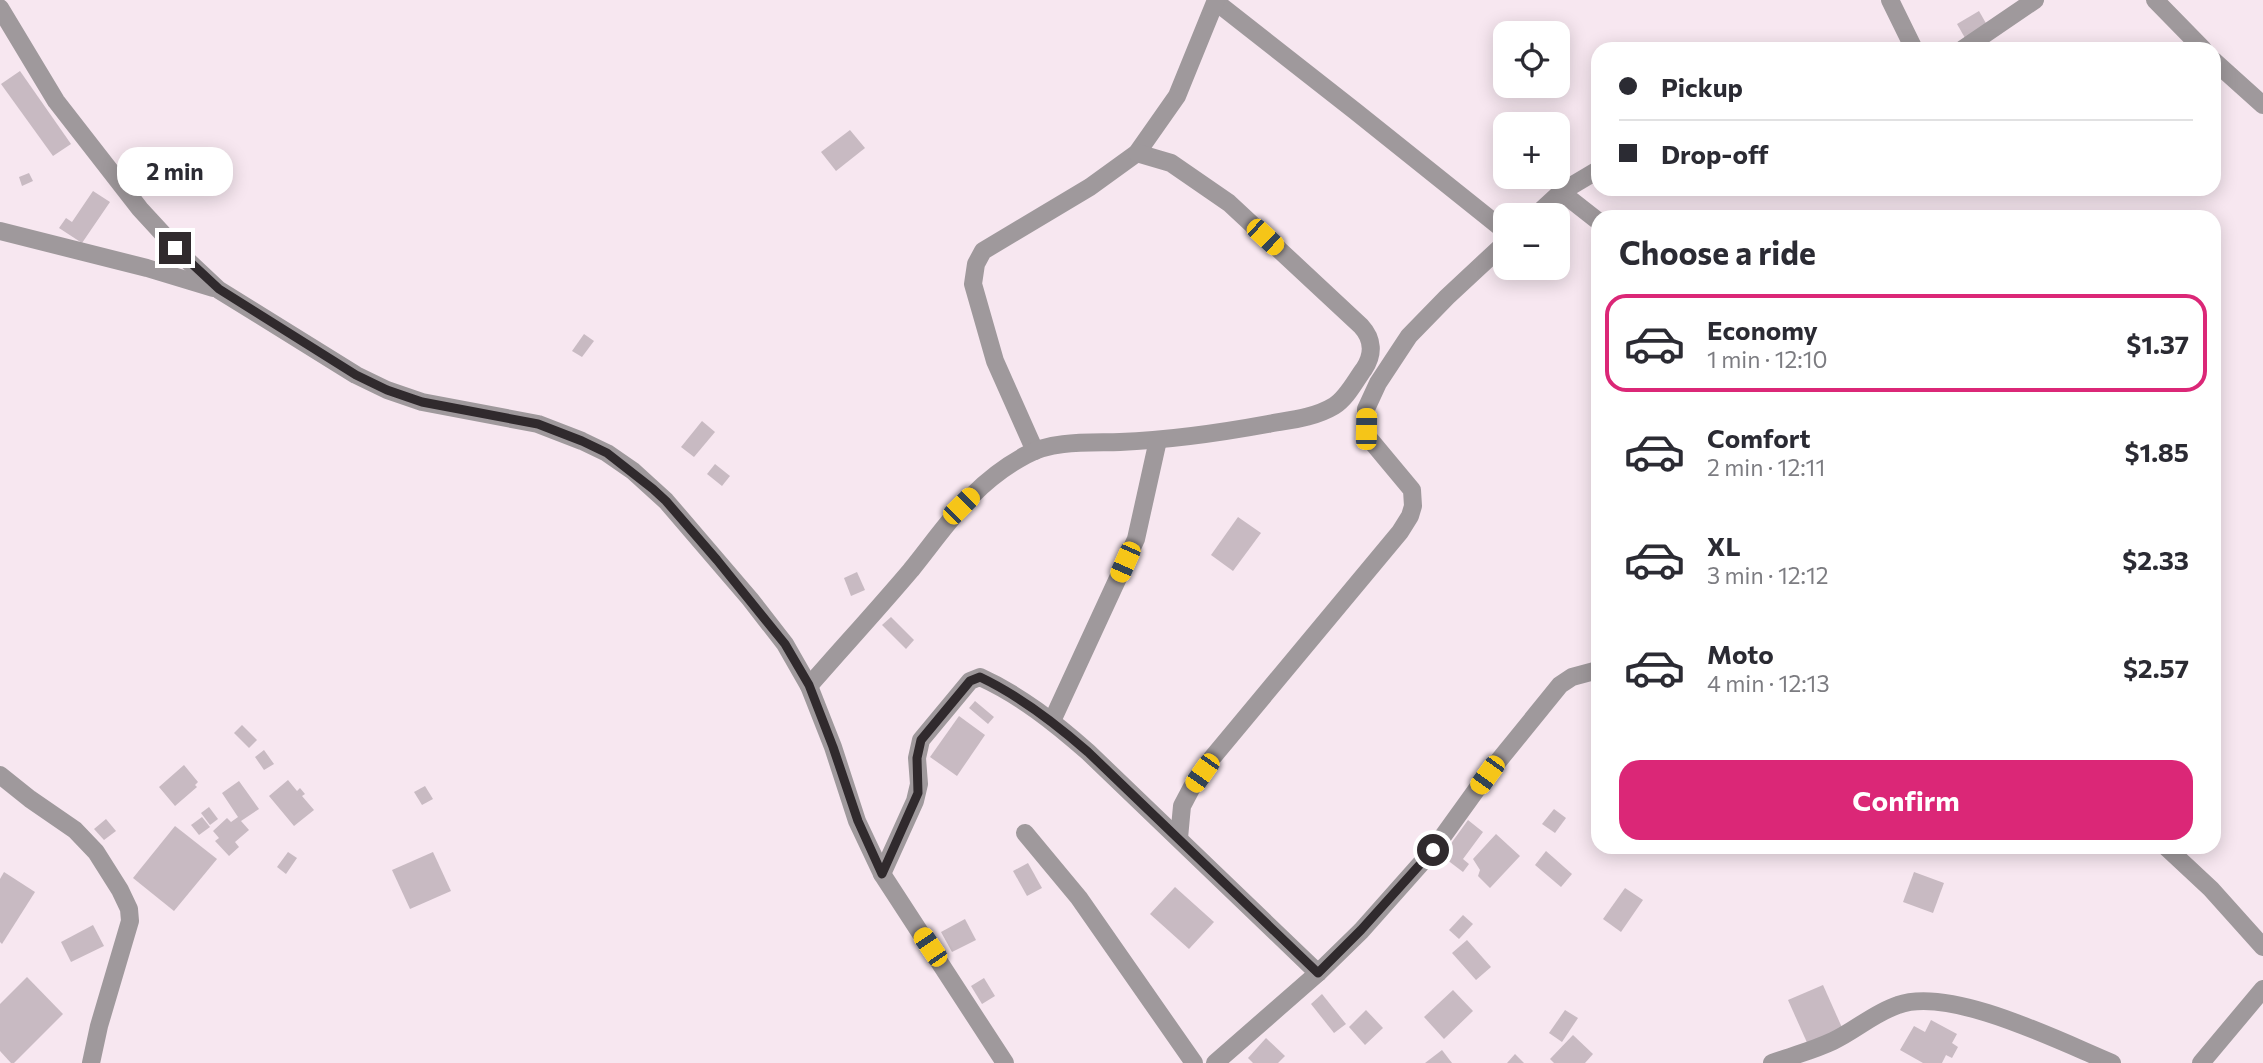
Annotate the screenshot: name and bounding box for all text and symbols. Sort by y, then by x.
map controls [1493,21,1570,280]
button: locate [1493,21,1570,98]
text: Pickup [1661,71,1743,102]
button: + [1493,112,1570,189]
text: Drop-off [1661,138,1768,169]
callout: 2 min [117,146,233,196]
text: 2 min [146,157,204,185]
button: − [1493,203,1570,280]
car [1243,215,1288,259]
route end [159,232,191,264]
text: Choose a ride [1619,232,1816,272]
icon: car [1623,312,1686,375]
text: Economy [1707,314,1818,345]
text: $1.37 [2126,328,2189,359]
text: 1 min · 12:10 [1707,345,1827,373]
car [1356,408,1377,450]
icon: car [1623,420,1686,483]
text: Comfort [1707,422,1810,453]
text: $1.85 [2125,436,2189,467]
text: 2 min · 12:11 [1707,453,1825,481]
car [939,484,984,528]
icon: car [1623,528,1686,591]
text: XL [1707,530,1741,561]
car [1107,539,1144,585]
text: $2.33 [2122,544,2189,575]
text: 3 min · 12:12 [1707,561,1829,589]
icon: car [1623,636,1686,699]
text: Moto [1707,638,1774,669]
text: $2.57 [2123,652,2189,683]
text: 4 min · 12:13 [1707,669,1830,697]
car [1182,750,1223,796]
car [1467,752,1508,798]
button: Confirm [1619,760,2193,840]
route start [1417,834,1449,866]
car [910,924,951,970]

